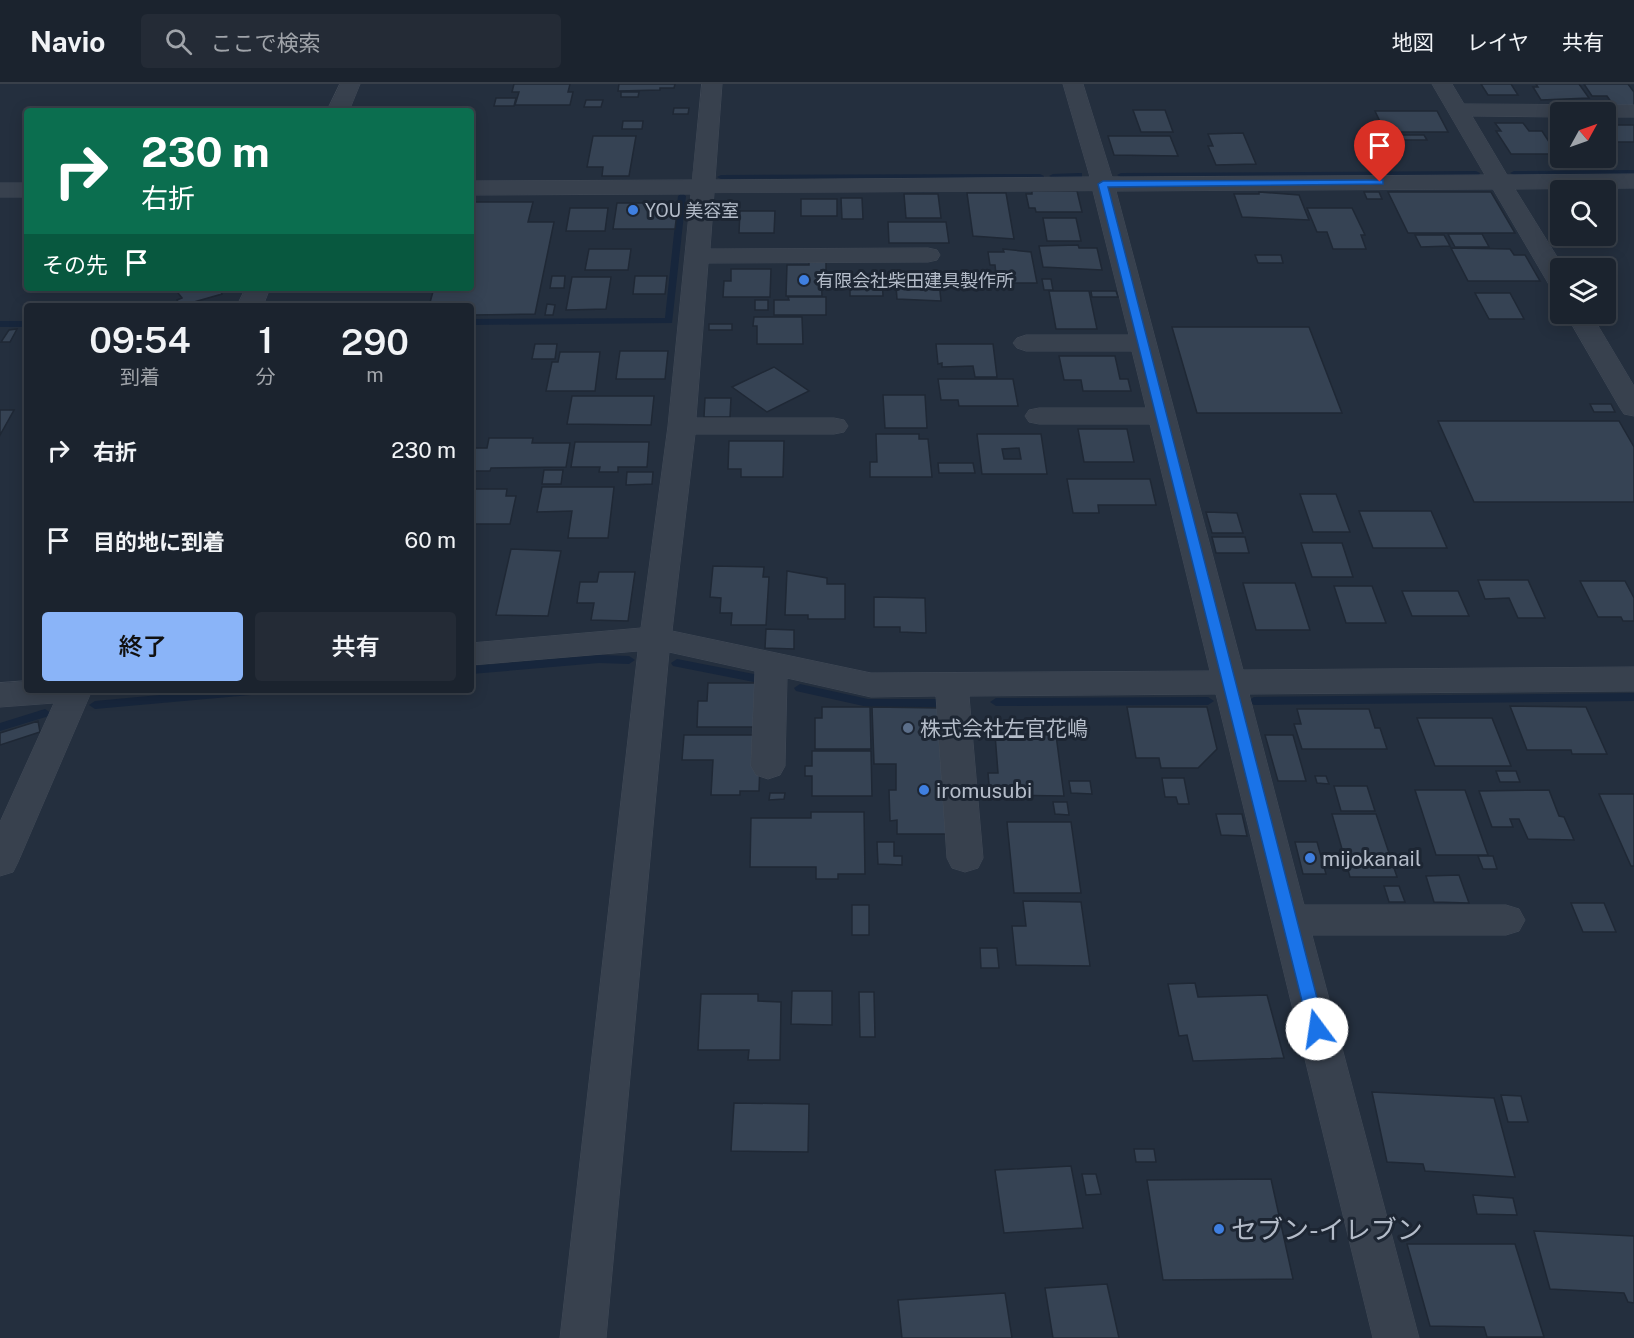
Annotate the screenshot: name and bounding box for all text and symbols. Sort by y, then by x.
search box [141,14,561,68]
text: Navio [30,25,105,58]
icon: search [162,25,195,58]
text: ここで検索 [210,30,320,56]
text: 地図 [1392,30,1434,55]
text: レイヤ [1467,30,1529,55]
text: 共有 [1562,30,1604,55]
north arrow [1550,102,1616,168]
map controls [1550,102,1616,324]
pin [1354,120,1405,182]
text: 230 m [141,127,270,176]
icon: arrive [1363,129,1396,162]
icon: right [42,132,120,210]
button: search [1550,180,1616,246]
text: 右折 [141,182,195,214]
place label: YOU 美容室 [645,200,739,221]
marker: YOU 美容室 [626,203,640,217]
icon: arrive [120,246,153,279]
text: その先 [42,252,108,278]
button: layers [1550,258,1616,324]
place label: 有限会社柴田建具製作所 [816,270,1014,291]
marker: 有限会社柴田建具製作所 [797,273,811,287]
text: 09:54 [89,319,191,361]
text: 1 [258,319,273,361]
text: 290 [341,321,409,363]
text: m [366,363,384,387]
text: 到着 [120,365,160,389]
text: 分 [256,365,276,389]
icon: right [42,434,75,467]
text: 230 m [391,437,456,463]
text: 右折 [93,439,137,465]
icon: arrive [42,524,75,557]
text: 60 m [405,527,456,553]
text: 目的地に到着 [93,529,225,555]
button: 終了 [42,612,243,681]
button: 共有 [255,612,456,681]
place label: 株式会社左官花嶋 [920,716,1088,741]
marker: 株式会社左官花嶋 [901,721,915,735]
place label: iromusubi [936,778,1032,803]
marker: iromusubi [917,783,931,797]
place label: mijokanail [1322,846,1421,871]
marker: mijokanail [1303,851,1317,865]
position arrow [1285,997,1349,1061]
place label: セブン-イレブン [1231,1214,1423,1245]
marker: セブン-イレブン [1212,1222,1226,1236]

